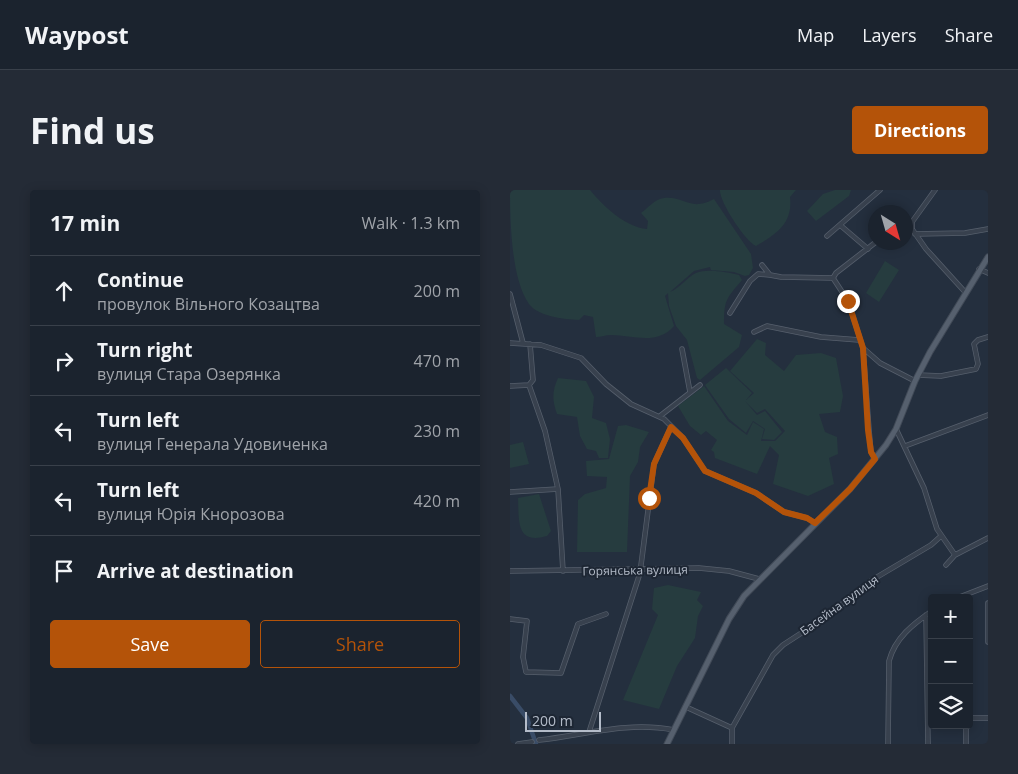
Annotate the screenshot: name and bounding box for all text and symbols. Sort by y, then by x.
text: Waypost [25,18,129,51]
text: Map [797,23,834,47]
text: Layers [862,23,917,47]
text: Share [945,23,993,47]
button: Directions [852,106,988,154]
text: Find us [30,107,155,154]
north arrow [868,205,913,250]
text: 17 min [50,209,120,237]
text: Walk · 1.3 km [362,212,460,234]
text: Continue [97,267,184,293]
icon: ahead [50,277,78,305]
text: 200 m [414,280,460,302]
route end [837,290,860,313]
text: провулок Вільного Козацтва [97,293,320,315]
text: Turn right [97,337,192,363]
icon: right [50,347,78,375]
text: 470 m [414,350,460,372]
text: вулиця Стара Озерянка [97,363,281,385]
text: Turn left [97,407,179,433]
icon: left [50,417,78,445]
text: 230 m [414,420,460,442]
text: вулиця Генерала Удовиченка [97,433,328,455]
text: Turn left [97,477,179,503]
icon: left [50,487,78,515]
route start [638,487,661,510]
text: 420 m [414,490,460,512]
text: вулиця Юрія Кнорозова [97,503,285,525]
icon: arrive [50,557,78,585]
text: Arrive at destination [97,558,294,584]
street label: Горянська вулиця [582,561,688,579]
street label: Басейна вулиця [796,571,882,639]
map controls [928,594,973,729]
button: + [928,594,973,639]
button: Save [50,620,250,668]
button: Share [260,620,460,668]
button: − [928,639,973,684]
button: layers [928,684,973,729]
scale bar [525,709,601,732]
text: 200 m [532,711,573,730]

